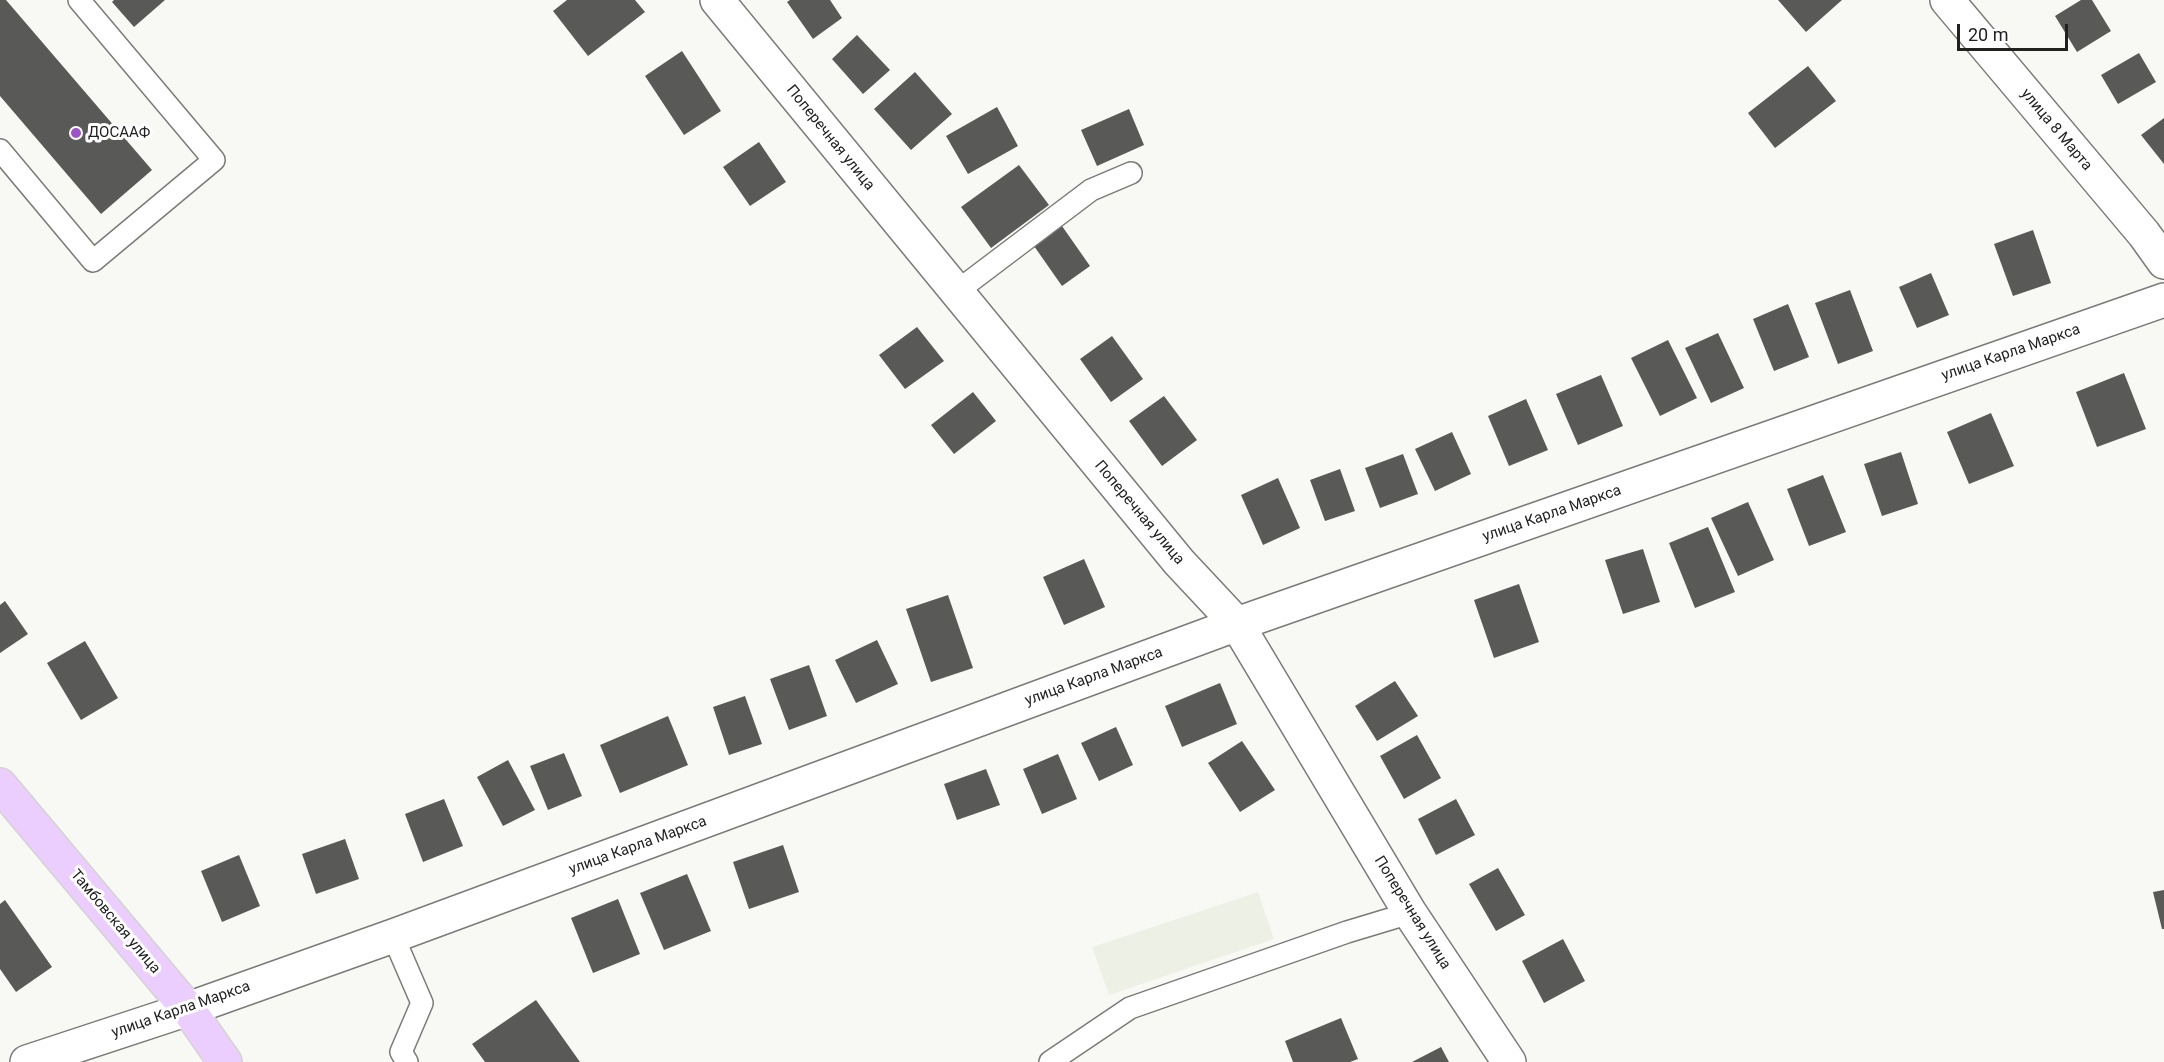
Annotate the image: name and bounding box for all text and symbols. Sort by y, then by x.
scale bar [1960,12,2071,50]
text: 20 m [1968,24,2008,45]
street label: Поперечная улица [782,82,878,194]
street label: улица 8 Марта [2017,85,2095,175]
place label: ДОСААФ [88,124,150,142]
marker: ДОСААФ [69,126,83,140]
street label: улица Карла Маркса [1939,321,2083,385]
street label: Поперечная улица [1090,457,1188,569]
street label: улица Карла Маркса [1480,482,1624,546]
street label: улица Карла Маркса [1023,644,1165,710]
street label: улица Карла Маркса [567,813,709,879]
street label: Поперечная улица [1370,853,1454,973]
street label: Тамбовская улица [66,866,164,978]
street label: улица Карла Маркса [109,978,253,1042]

